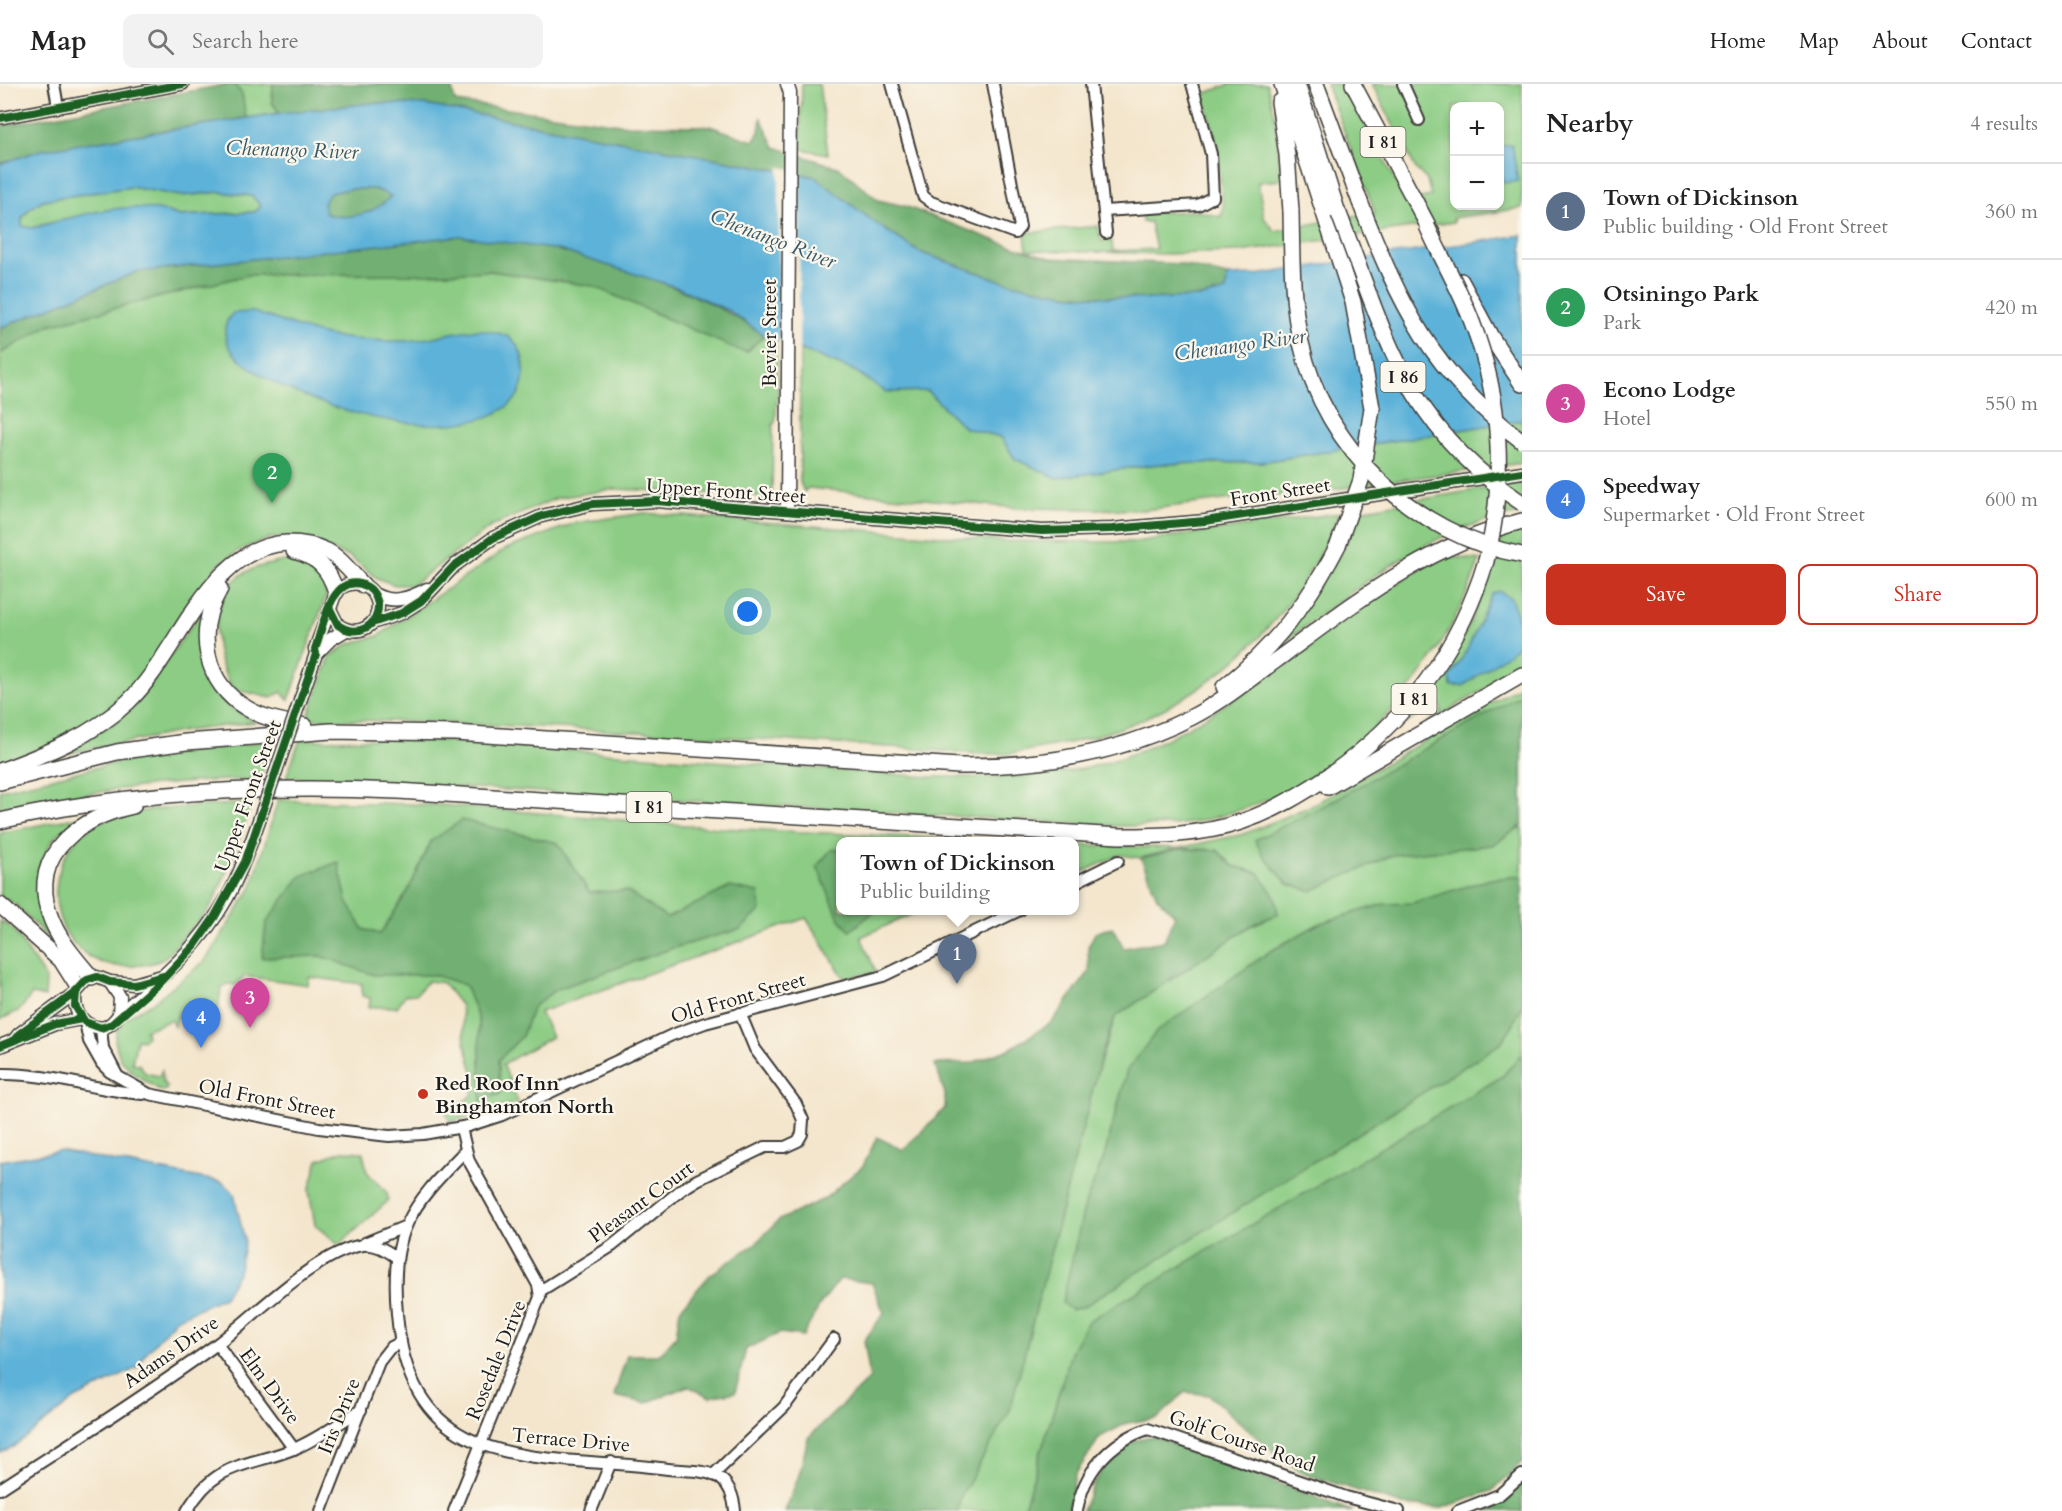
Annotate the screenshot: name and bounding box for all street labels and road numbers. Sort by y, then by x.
road number: I 81 [1360,127,1406,157]
street label: Bevier Street [756,278,783,387]
road number: I 86 [1380,362,1426,392]
street label: Front Street [1228,471,1332,513]
street label: Upper Front Street [645,472,807,510]
road number: I 81 [1392,684,1436,714]
street label: Upper Front Street [208,716,288,876]
road number: I 81 [626,792,672,822]
street label: Old Front Street [667,966,809,1030]
street label: Old Front Street [196,1072,338,1126]
street label: Pleasant Court [583,1154,700,1249]
street label: Rosedale Drive [460,1296,532,1424]
street label: Adams Drive [118,1309,224,1395]
street label: Elm Drive [233,1342,307,1430]
street label: Iris Drive [311,1374,367,1458]
street label: Golf Course Road [1165,1403,1319,1479]
street label: Terrace Drive [511,1421,631,1459]

